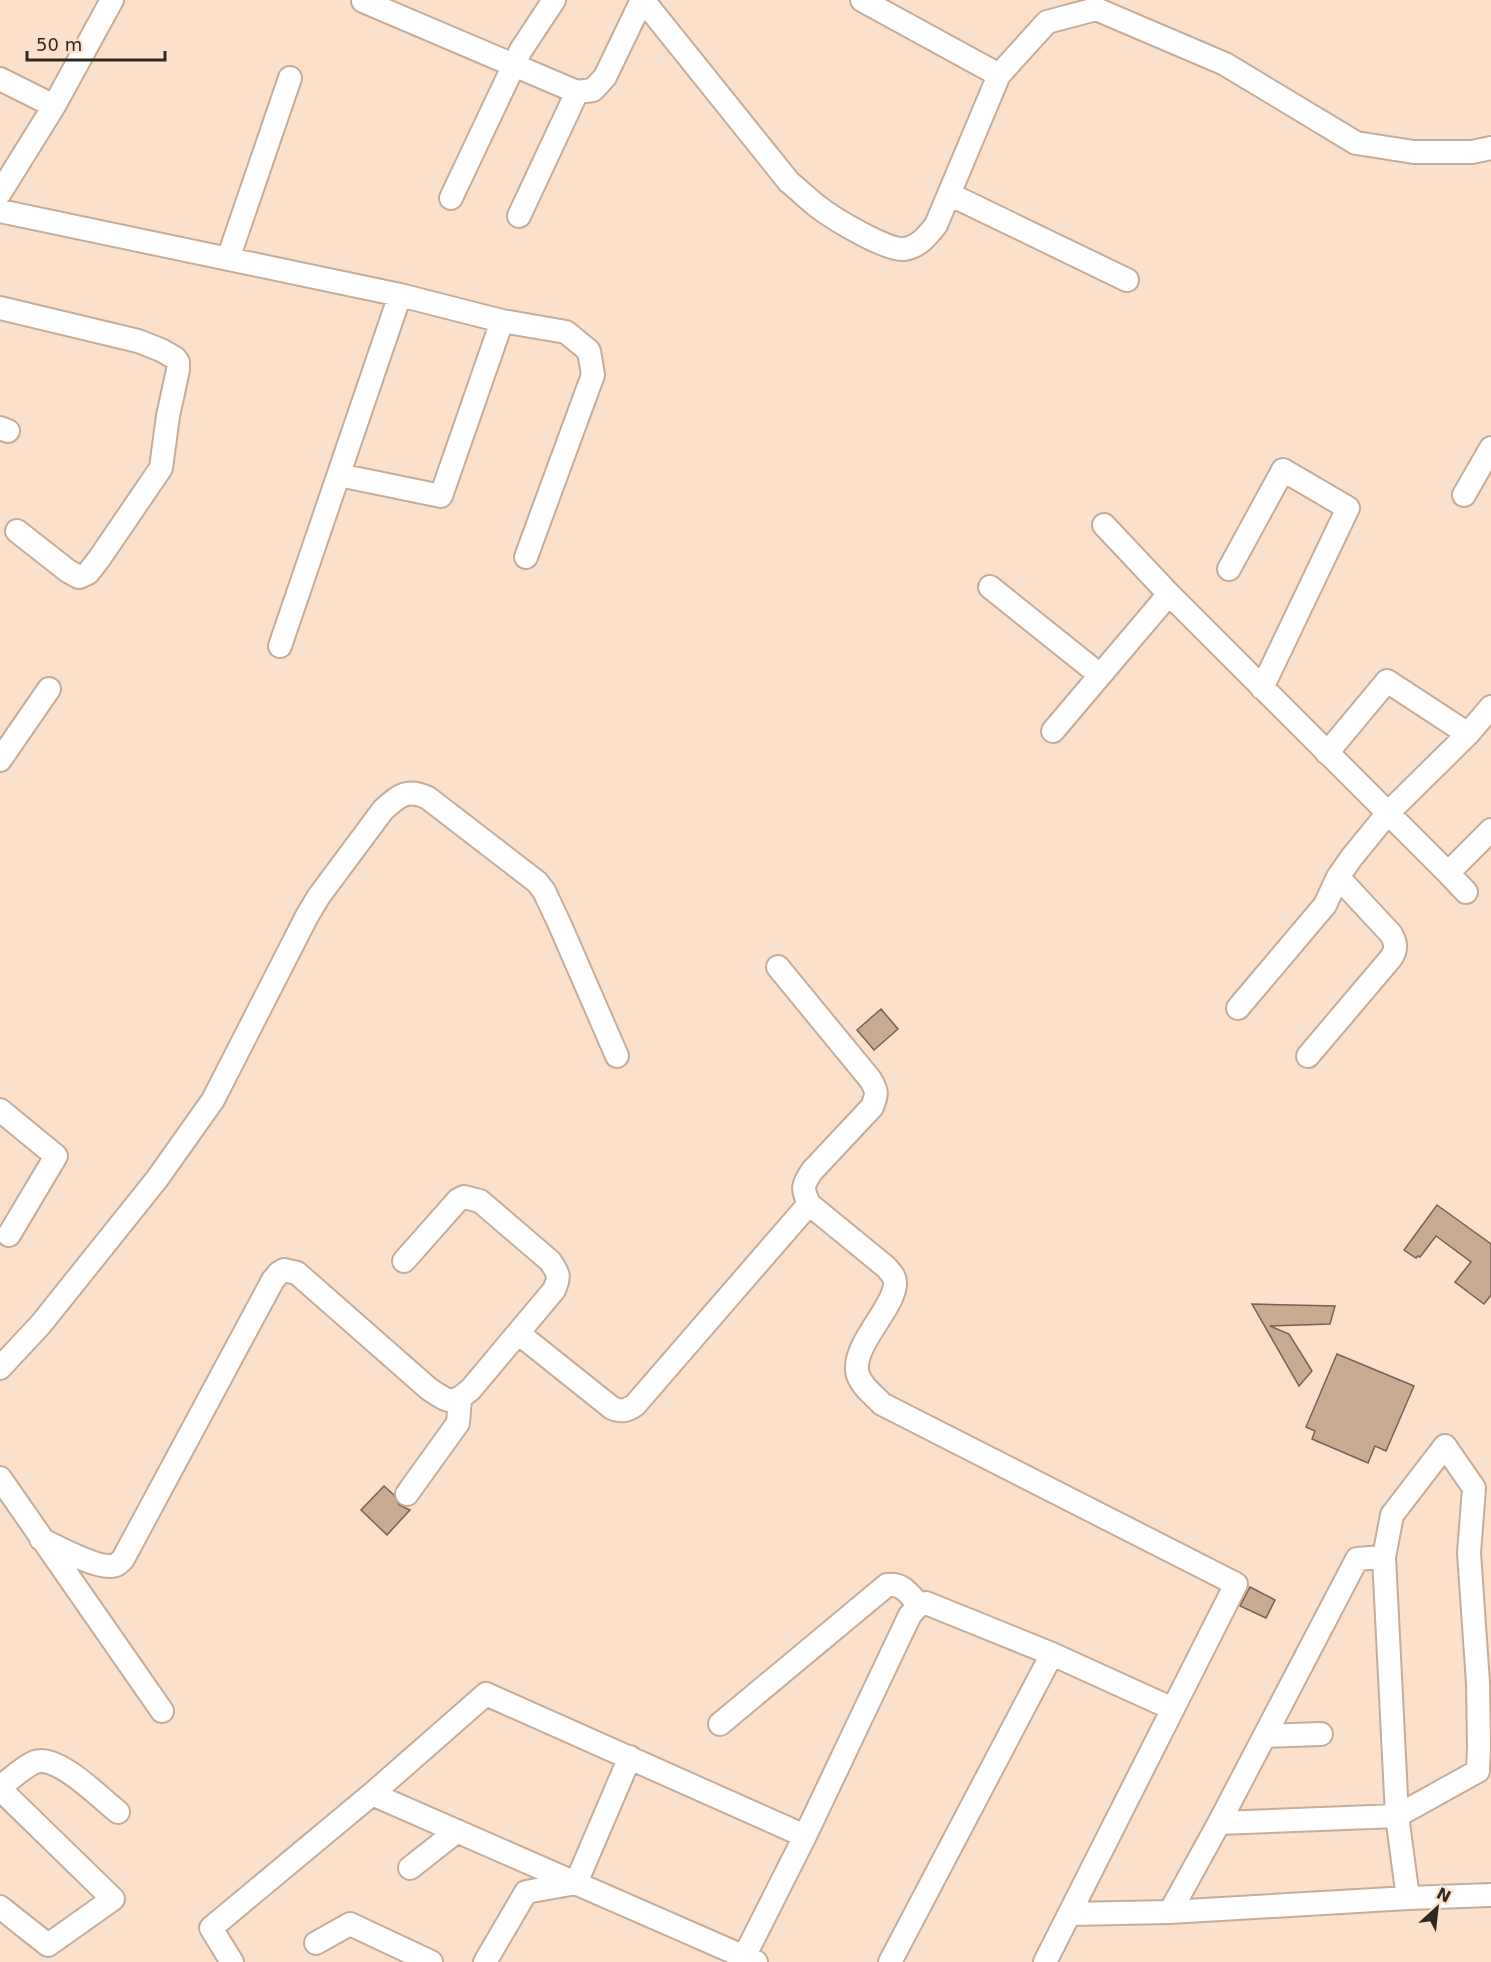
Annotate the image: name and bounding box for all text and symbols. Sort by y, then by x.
scale bar [27,24,165,62]
text: 50 m [36,34,82,55]
north arrow [1407,1878,1467,1938]
text: N [1433,1884,1454,1907]

